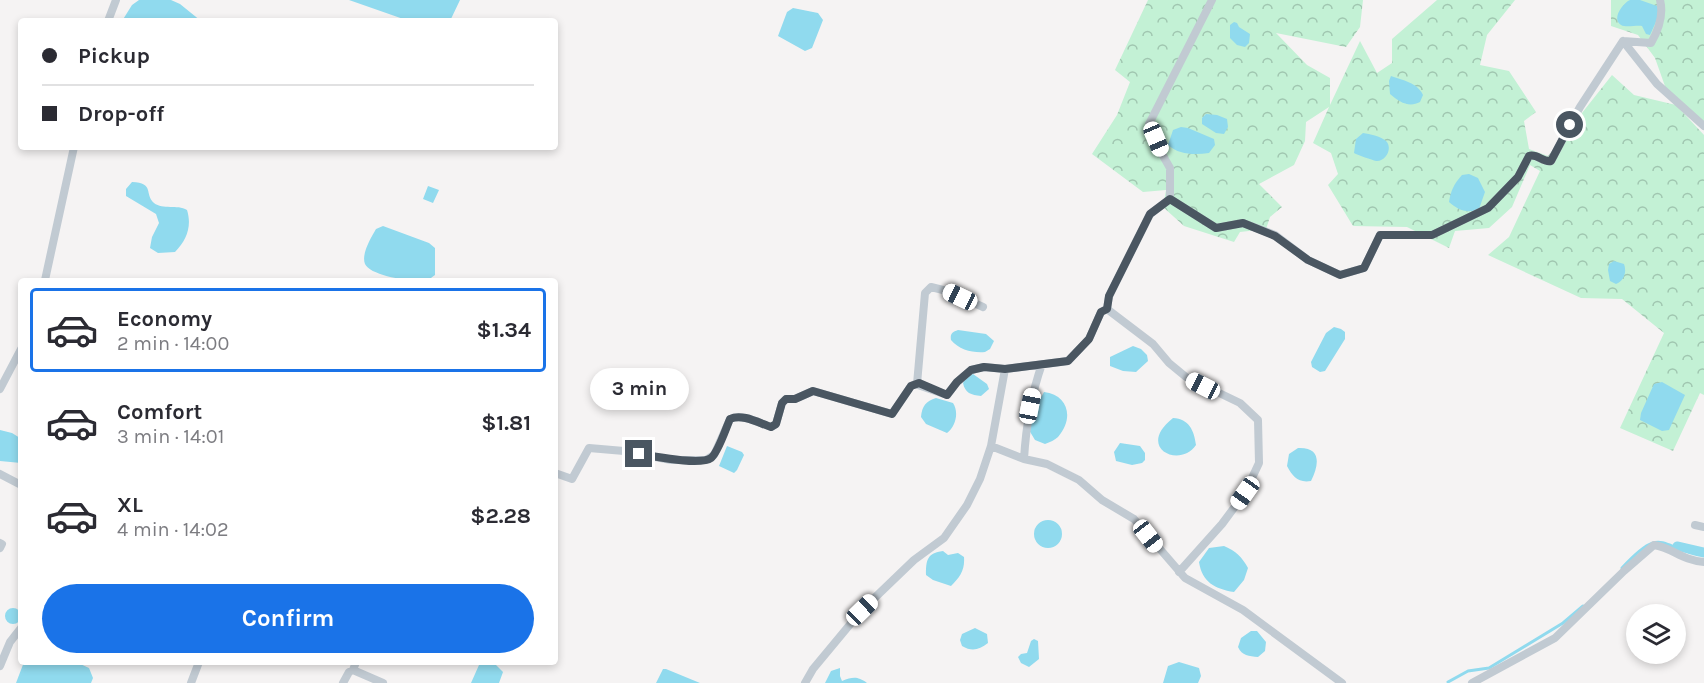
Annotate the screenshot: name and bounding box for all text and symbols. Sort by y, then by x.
text: Pickup [78,43,150,69]
text: Drop-off [78,101,164,127]
route start [1556,111,1583,138]
car [1141,119,1171,159]
car [940,281,980,313]
icon: car [45,303,99,357]
text: Economy [117,306,212,332]
text: $1.34 [476,317,531,343]
text: 2 min · 14:00 [117,332,229,355]
callout: 3 min [590,367,688,409]
car [1183,370,1223,402]
text: 3 min [612,377,667,400]
car [1018,387,1042,425]
icon: car [45,396,99,450]
text: Comfort [117,399,202,425]
text: $1.81 [481,410,531,436]
text: 3 min · 14:01 [117,425,224,448]
route end [625,440,652,467]
car [1227,473,1263,513]
icon: car [45,489,99,543]
text: XL [117,492,143,518]
text: $2.28 [470,503,531,529]
car [1130,516,1166,556]
text: 4 min · 14:02 [117,518,229,541]
button: Confirm [42,584,534,653]
car [843,591,881,629]
map controls [1626,604,1686,664]
button: layers [1626,604,1686,664]

